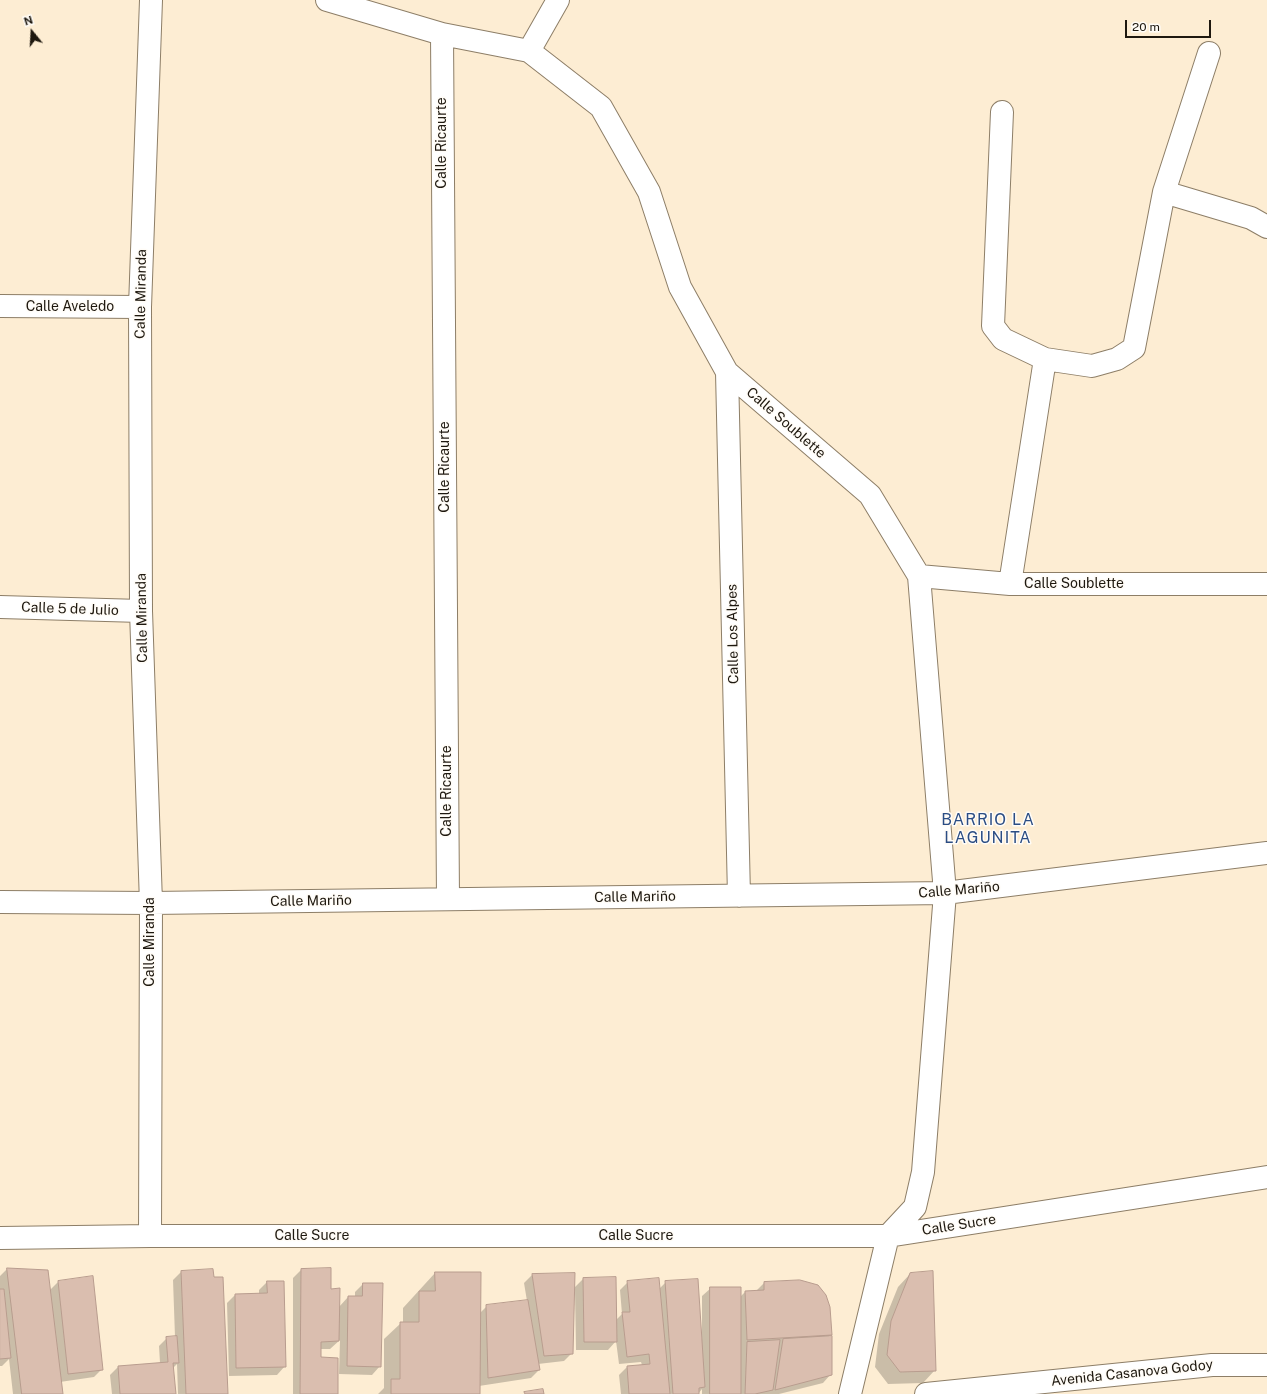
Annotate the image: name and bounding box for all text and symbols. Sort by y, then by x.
north arrow [12,12,52,52]
scale bar [1127,12,1213,38]
text: N [22,14,34,28]
text: 20 m [1132,20,1160,34]
street label: Calle Ricaurte [434,97,450,189]
street label: Calle Miranda [132,249,150,339]
street label: Calle Aveledo [26,299,114,315]
street label: Calle Soublette [743,384,829,462]
street label: Calle Ricaurte [437,421,453,513]
street label: Calle Miranda [133,573,151,663]
street label: Calle Soublette [1024,576,1124,592]
street label: Calle Los Alpes [724,584,742,684]
street label: Calle 5 de Julio [21,599,119,619]
street label: Calle Ricaurte [439,745,455,837]
district label: BARRIO LA LAGUNITA [941,810,1035,848]
street label: Calle Mariño [918,878,1000,902]
street label: Calle Mariño [594,888,676,906]
street label: Calle Mariño [270,892,352,910]
street label: Calle Miranda [142,897,158,987]
street label: Calle Sucre [921,1211,997,1239]
street label: Calle Sucre [275,1228,349,1244]
street label: Calle Sucre [599,1228,673,1244]
street label: Avenida Casanova Godoy [1050,1356,1214,1390]

